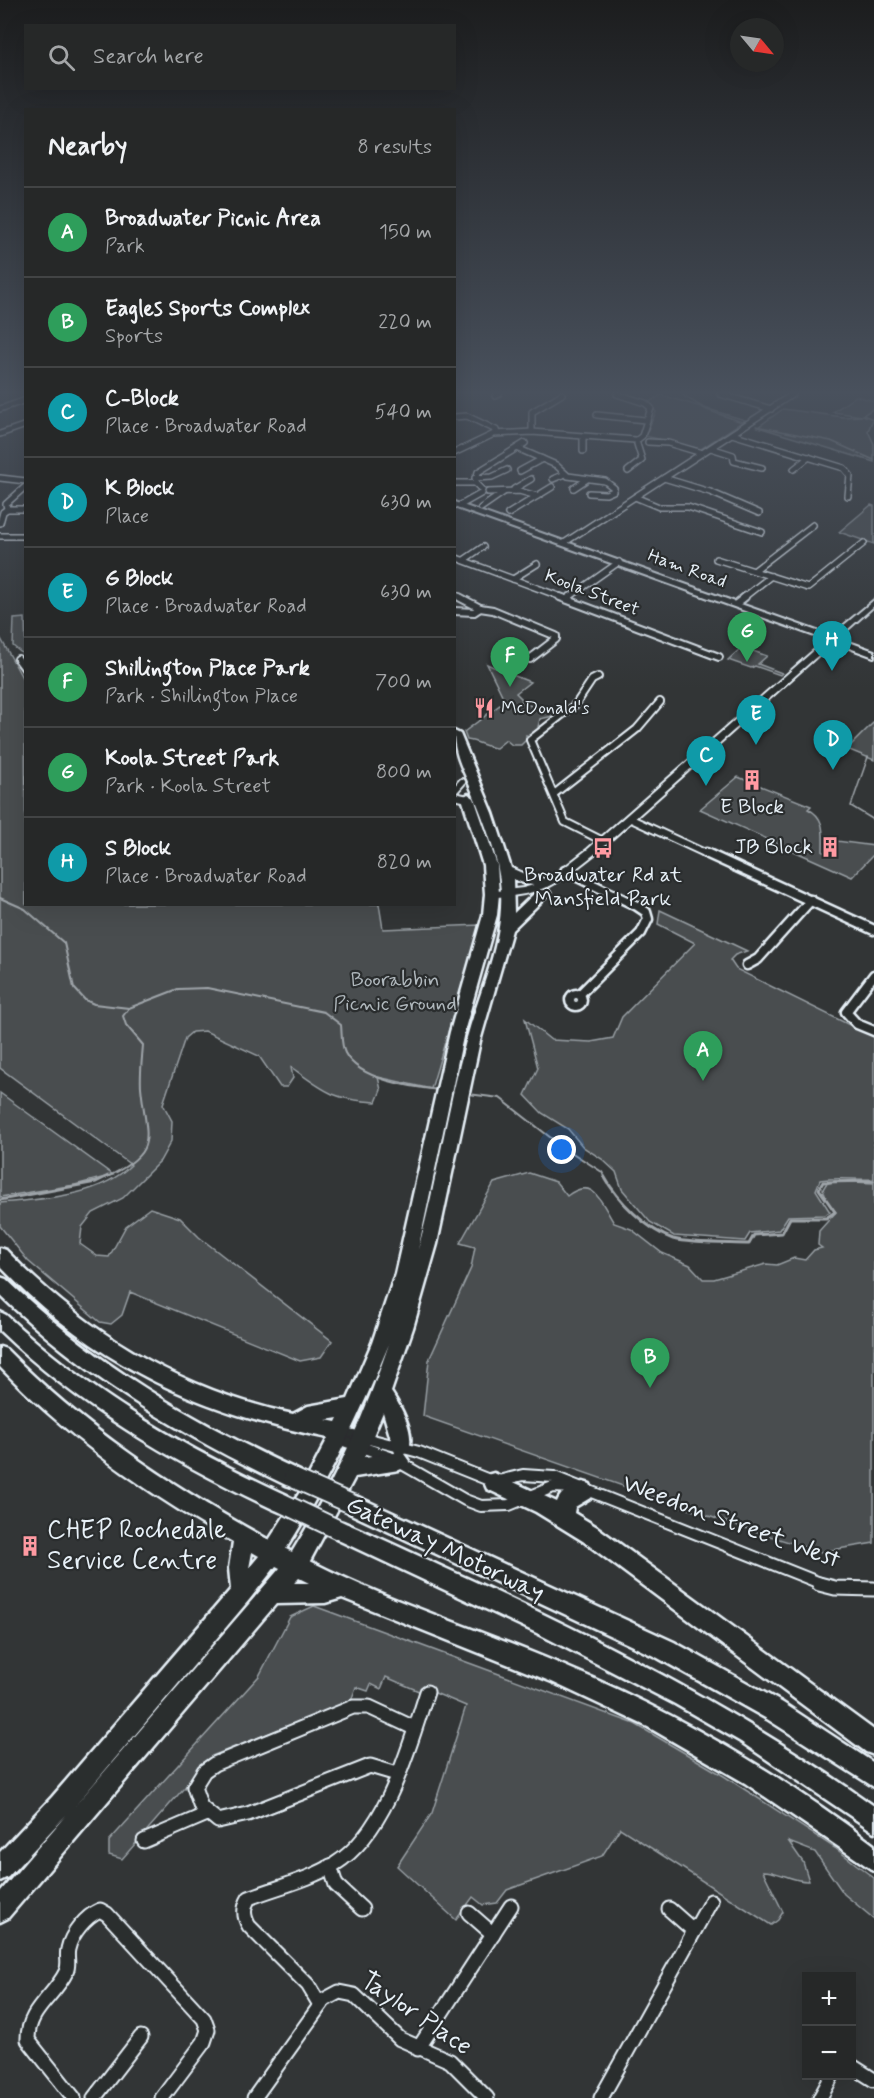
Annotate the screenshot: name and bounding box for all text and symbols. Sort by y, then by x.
north arrow [730,18,784,72]
search box [24,24,456,90]
icon: search [45,41,78,74]
text: Search here [93,43,204,71]
text: Nearby [48,130,127,164]
text: 8 results [358,134,432,161]
text: Broadwater Picnic Area [105,205,321,233]
text: A [61,219,74,246]
text: 150 m [379,219,432,246]
text: Park [105,233,145,260]
text: Eagles Sports Complex [105,295,310,323]
text: B [61,309,74,336]
text: 220 m [378,309,432,336]
text: Sports [105,323,163,350]
text: C-Block [105,385,179,413]
text: C [60,399,75,426]
text: 540 m [375,399,432,426]
text: Place · Broadwater Road [105,413,307,440]
text: K Block [105,475,174,503]
text: D [61,489,74,516]
text: 630 m [380,489,432,516]
text: Place [105,503,149,530]
street label: Ham Road [644,544,730,594]
street label: Koola Street [541,564,643,622]
text: G Block [105,565,173,593]
text: E [62,579,73,606]
text: 630 m [380,579,432,606]
text: Place · Broadwater Road [105,593,307,620]
pin: G [728,612,766,662]
pin: H [812,622,852,671]
pin: F [490,638,530,687]
text: Shillington Place Park [105,655,310,683]
text: F [62,669,73,696]
text: 700 m [375,669,432,696]
text: Park · Shillington Place [105,683,298,710]
restaurant icon: McDonald's [472,696,496,720]
place label: McDonald's [501,696,589,720]
pin: E [736,696,776,745]
pin: D [814,720,852,770]
pin: C [686,736,726,786]
text: Koola Street Park [105,745,279,773]
text: G [61,759,74,786]
text: 800 m [376,759,432,786]
building icon: E Block [740,768,764,792]
text: Park · Koola Street [105,773,271,800]
place label: E Block [720,793,784,821]
place label: JB Block [734,833,813,861]
text: S Block [105,835,171,863]
building icon: JB Block [818,835,842,859]
bus stop icon: Broadwater Rd at Mansfield Park [591,836,615,860]
text: H [61,849,74,876]
text: 820 m [377,849,432,876]
place label: Broadwater Rd at Mansfield Park [524,861,683,913]
text: Place · Broadwater Road [105,863,307,890]
park label: Boorabbin Picnic Ground [333,966,457,1018]
pin: A [684,1032,722,1081]
your location [547,1135,576,1164]
pin: B [630,1338,670,1388]
street label: Weedon Street West [617,1467,845,1577]
street label: Gateway Motorway [340,1488,550,1610]
place label: CHEP Rochedale Service Centre [47,1514,226,1578]
building icon: CHEP Rochedale Service Centre [18,1534,42,1558]
street label: Taylor Place [353,1964,479,2064]
map controls [802,1972,856,2080]
button: + [802,1972,856,2026]
button: − [802,2026,856,2080]

